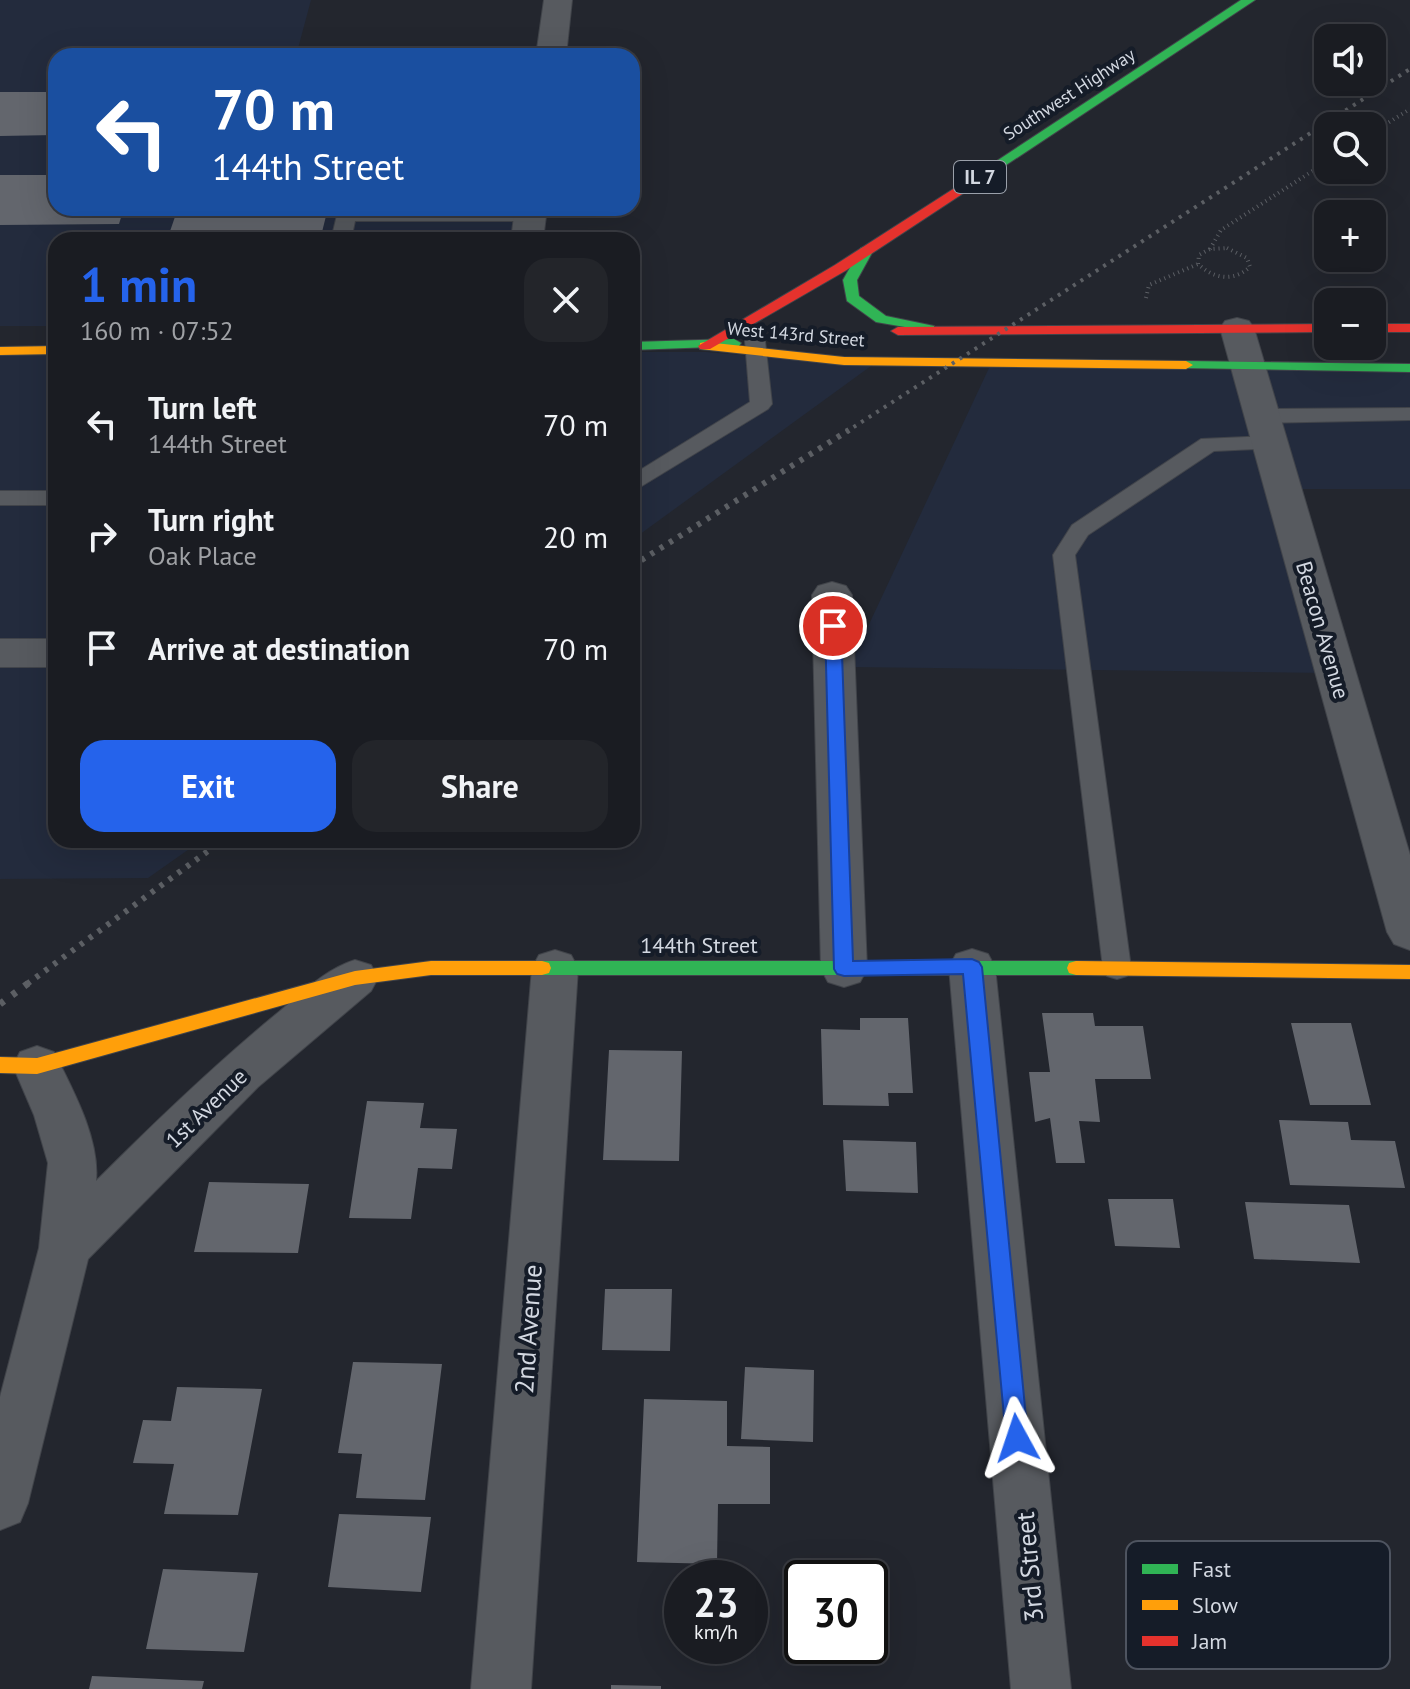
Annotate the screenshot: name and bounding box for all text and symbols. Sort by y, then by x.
map controls [1314,24,1386,360]
button: sound [1314,24,1386,96]
street label: Southwest Highway [999,42,1140,145]
text: 70 m [212,73,335,145]
icon: left [80,80,184,184]
button: search [1314,112,1386,184]
text: 144th Street [212,143,404,190]
road number: IL 7 [954,161,1006,193]
button: + [1314,200,1386,272]
text: 1 min [80,253,197,315]
button: close [524,258,608,342]
button: − [1314,288,1386,360]
text: 160 m · 07:52 [80,314,234,347]
street label: West 143rd Street [726,317,866,351]
text: Turn left [148,388,256,427]
icon: left [80,402,124,446]
text: 70 m [543,405,608,444]
text: 144th Street [148,427,287,460]
text: Turn right [148,500,274,539]
icon: right [80,514,124,558]
text: 20 m [543,517,608,556]
text: Oak Place [148,539,257,572]
street label: Beacon Avenue [1290,558,1356,702]
pin [799,592,867,660]
icon: arrive [811,604,855,648]
icon: arrive [80,626,124,670]
text: Arrive at destination [148,629,410,668]
text: 70 m [543,629,608,668]
button: Exit [80,740,336,832]
button: Share [352,740,608,832]
street label: 144th Street [640,931,758,959]
street label: 1st Avenue [159,1062,253,1154]
street label: 2nd Avenue [507,1263,549,1395]
position arrow [975,1396,1059,1480]
street label: 3rd Street [1008,1510,1050,1623]
legend [1126,1541,1390,1669]
text: Fast [1192,1555,1232,1583]
speed limit sign: 30 [784,1560,888,1664]
text: 23 [693,1576,739,1628]
text: Slow [1192,1591,1238,1619]
text: km/h [694,1619,738,1645]
text: Jam [1191,1627,1227,1655]

